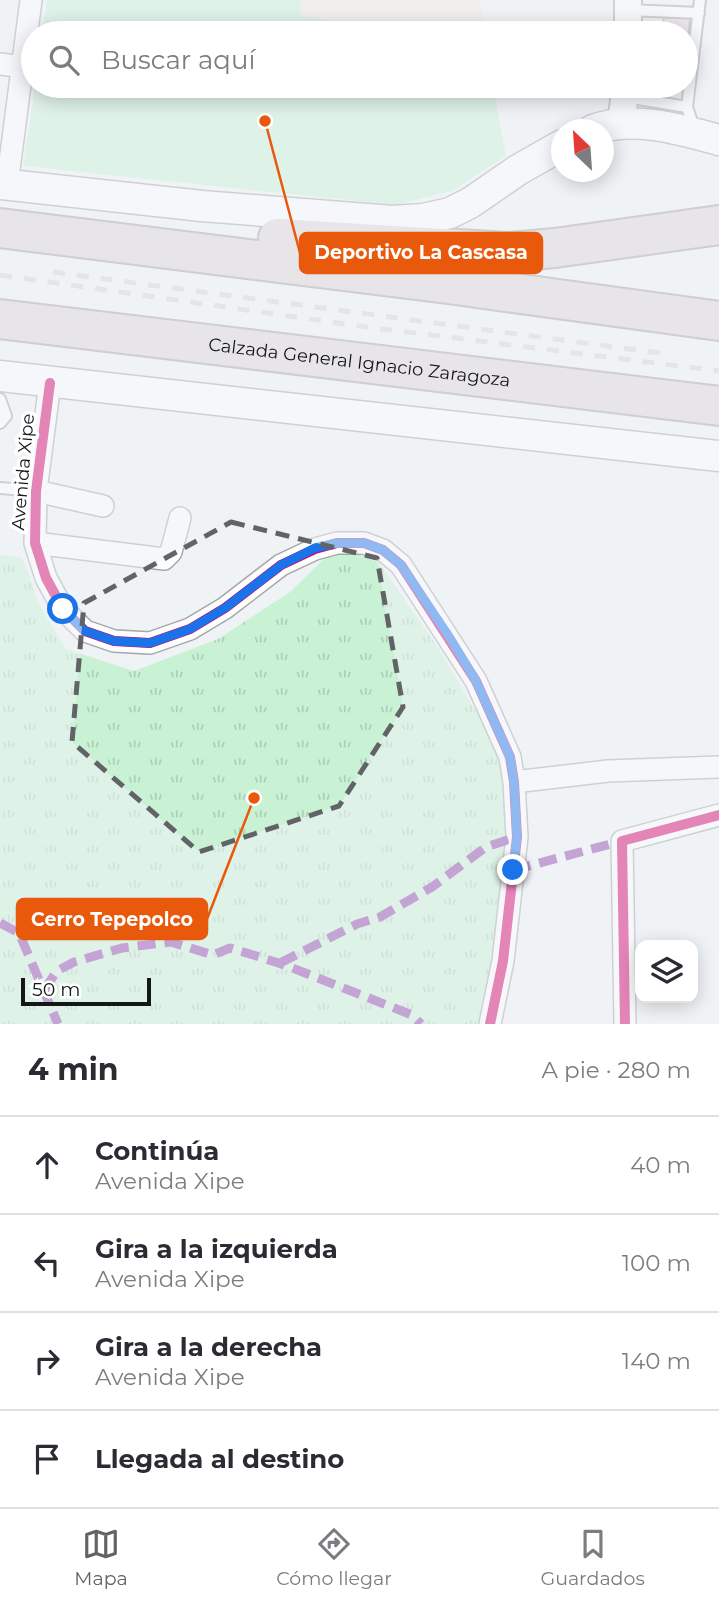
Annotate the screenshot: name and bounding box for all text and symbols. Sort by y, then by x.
search box [21,21,698,98]
icon: search [45,41,83,79]
text: Buscar aquí [101,44,255,76]
north arrow [551,119,614,182]
callout: Deportivo La Cascasa [300,233,542,273]
text: Deportivo La Cascasa [314,241,528,264]
street label: Calzada General Ignacio Zaragoza [207,333,512,392]
street label: Avenida Xipe [7,413,39,531]
route start [47,593,78,624]
route end [497,854,528,885]
callout: Cerro Tepepolco [17,899,207,939]
text: Cerro Tepepolco [31,908,193,931]
map controls [635,940,698,1003]
button: layers [635,940,698,1003]
scale bar [21,975,150,1007]
text: 50 m [32,978,80,1001]
text: 4 min [28,1051,118,1088]
text: A pie · 280 m [542,1056,691,1084]
text: Continúa [95,1135,219,1167]
icon: ahead [28,1146,66,1184]
text: 40 m [630,1151,691,1179]
text: Avenida Xipe [95,1167,245,1195]
text: Gira a la izquierda [95,1233,338,1265]
icon: left [28,1244,66,1282]
text: 100 m [622,1249,691,1277]
text: Avenida Xipe [95,1265,245,1293]
text: Gira a la derecha [95,1331,322,1363]
icon: right [28,1342,66,1380]
text: 140 m [622,1347,691,1375]
text: Avenida Xipe [95,1363,245,1391]
icon: arrive [28,1440,66,1478]
text: Llegada al destino [95,1443,344,1475]
tab: Mapa [74,1525,128,1590]
tab: Cómo llegar [276,1525,392,1590]
tab: Guardados [540,1525,645,1590]

